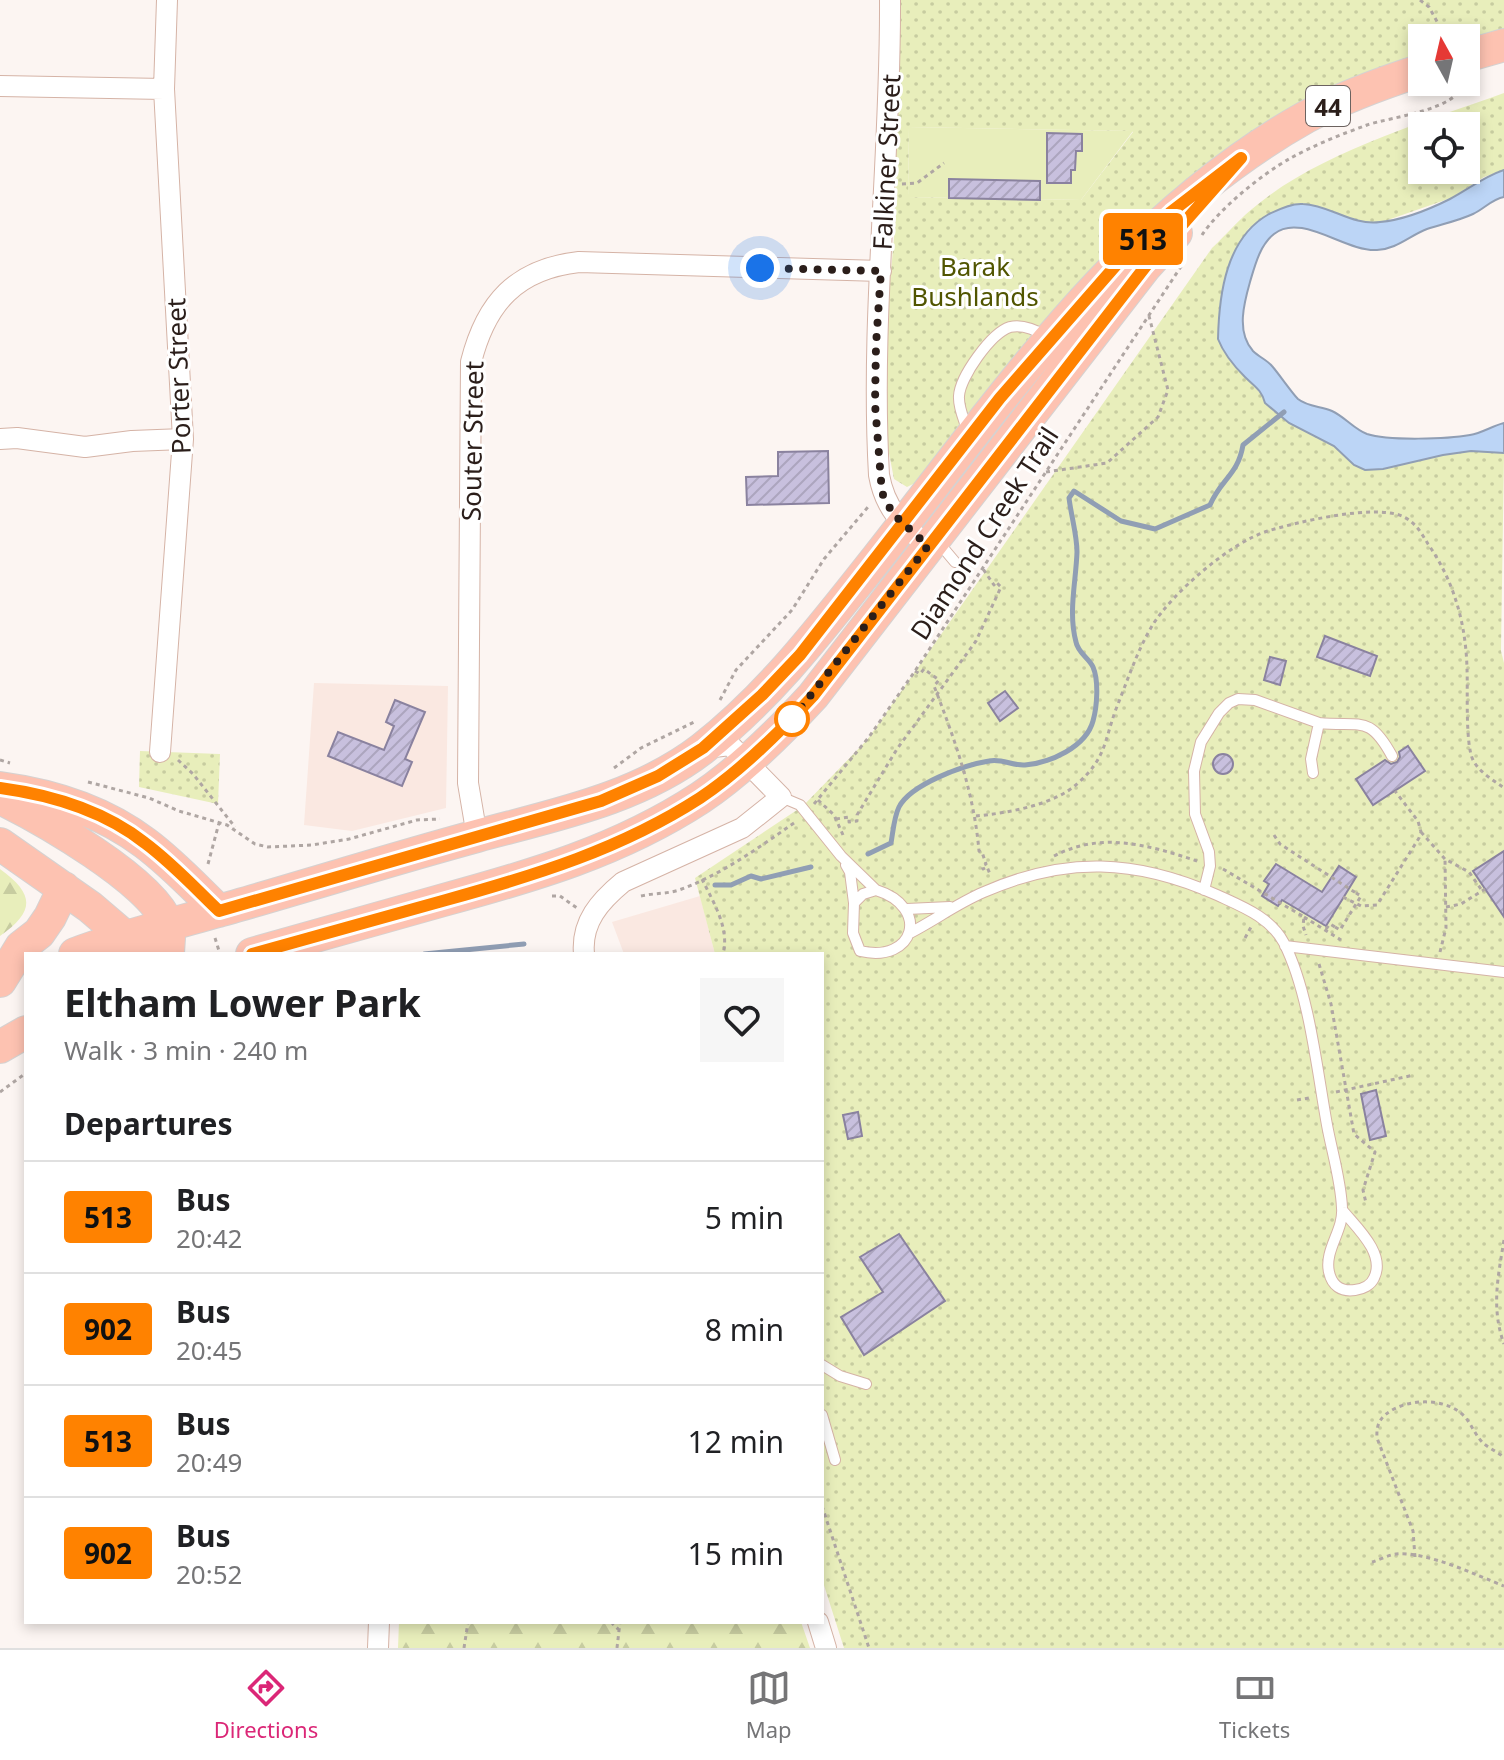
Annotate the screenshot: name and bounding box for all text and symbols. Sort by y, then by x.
north arrow [1408,24,1480,96]
map controls [1408,24,1480,184]
street label: Falkiner Street [863,73,909,251]
road number: 44 [1306,86,1350,126]
button: locate [1408,112,1480,184]
line badge: 513 [1097,213,1189,265]
text: 513 [1119,220,1167,258]
your location [740,248,780,288]
park label: Barak Bushlands [911,248,1039,314]
street label: Porter Street [157,297,199,455]
street label: Souter Street [453,361,491,521]
street label: Diamond Creek Trail [902,420,1066,646]
unlabelled marker [775,702,809,736]
text: Eltham Lower Park [64,976,421,1028]
button: heart [700,978,784,1062]
text: Walk · 3 min · 240 m [64,1032,308,1068]
text: Departures [64,1103,233,1144]
text: Bus [176,1179,231,1220]
text: 5 min [705,1197,784,1238]
text: 513 [84,1198,132,1236]
text: 20:42 [176,1220,242,1256]
text: Bus [176,1291,231,1332]
text: 8 min [705,1309,784,1350]
text: 902 [84,1310,132,1348]
text: 20:45 [176,1332,242,1368]
text: Bus [176,1403,231,1444]
text: 12 min [688,1421,784,1462]
text: 513 [84,1422,132,1460]
text: 20:49 [176,1444,242,1480]
text: Bus [176,1515,231,1556]
text: 15 min [688,1533,784,1574]
text: 902 [84,1534,132,1572]
text: 20:52 [176,1556,242,1592]
tab: Directions [214,1666,318,1744]
tab: Map [746,1666,792,1744]
tab: Tickets [1219,1666,1290,1744]

